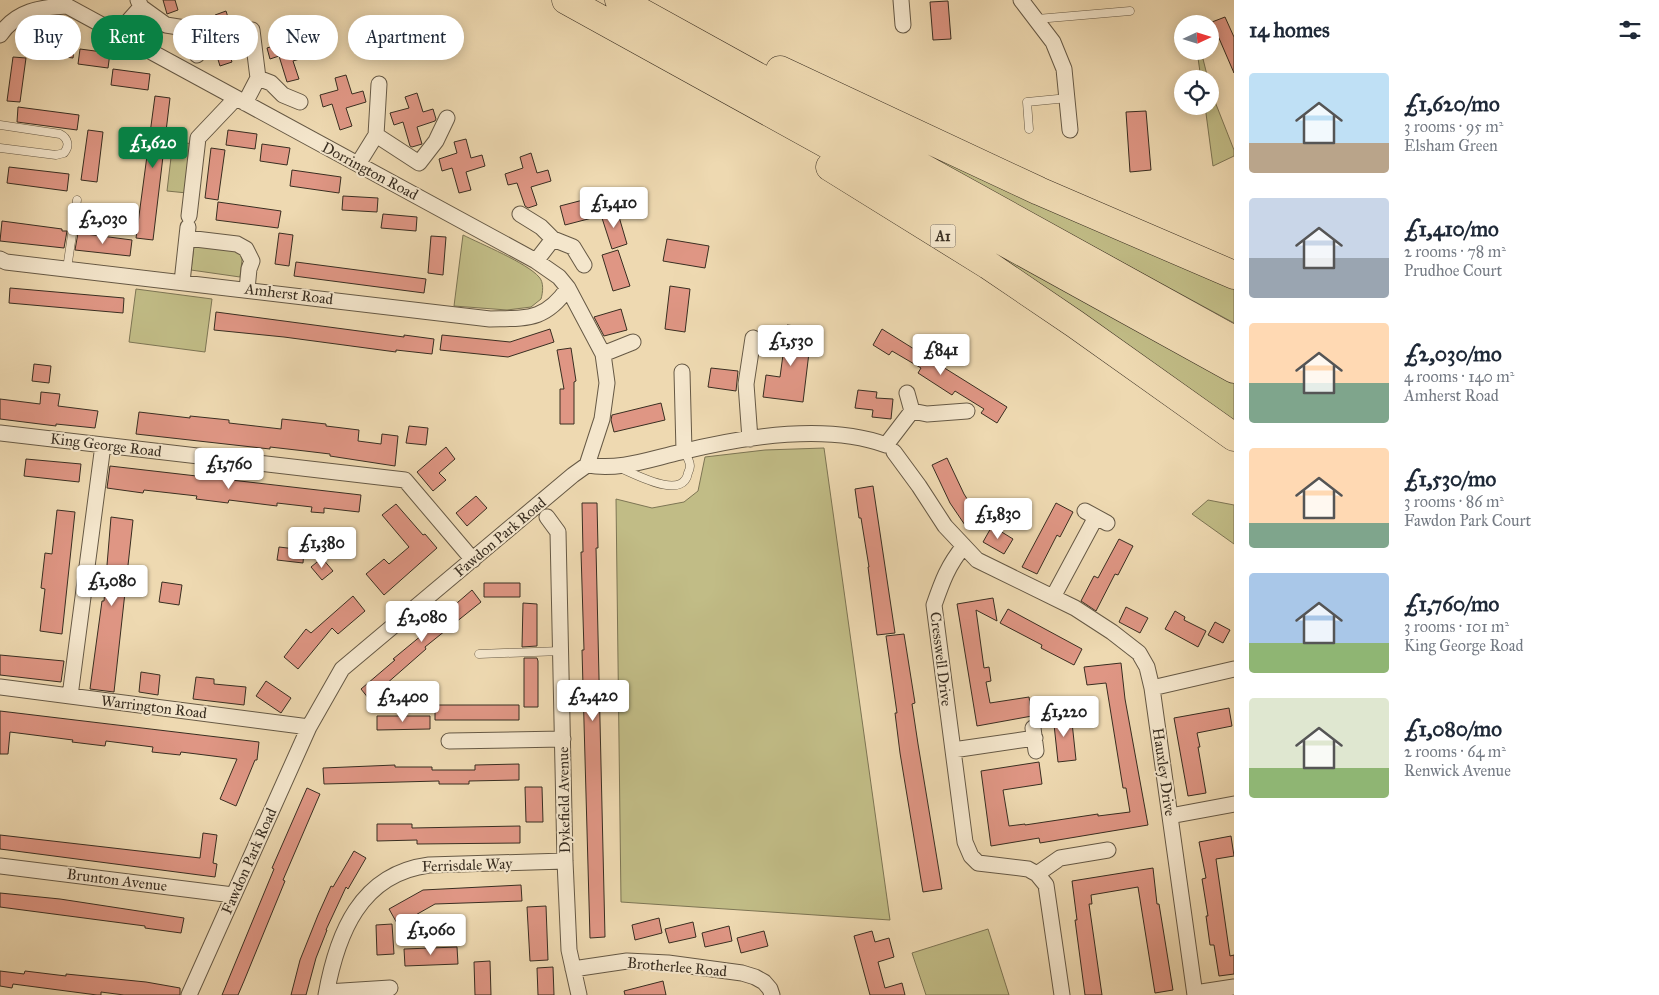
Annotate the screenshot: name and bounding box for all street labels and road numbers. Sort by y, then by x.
street label: Dorrington Road [319,138,422,204]
road number: A1 [930,225,956,248]
street label: Amherst Road [243,280,335,308]
street label: King George Road [49,429,163,461]
street label: Fawdon Park Road [450,493,550,581]
street label: Cresswell Drive [926,611,956,707]
street label: Warrington Road [100,692,208,722]
street label: Hauxley Drive [1149,727,1179,817]
street label: Dykefield Avenue [554,747,574,853]
street label: Fawdon Park Road [218,805,281,917]
street label: Ferrisdale Way [421,854,514,876]
street label: Brunton Avenue [66,865,168,895]
street label: Brotherlee Road [626,954,728,980]

